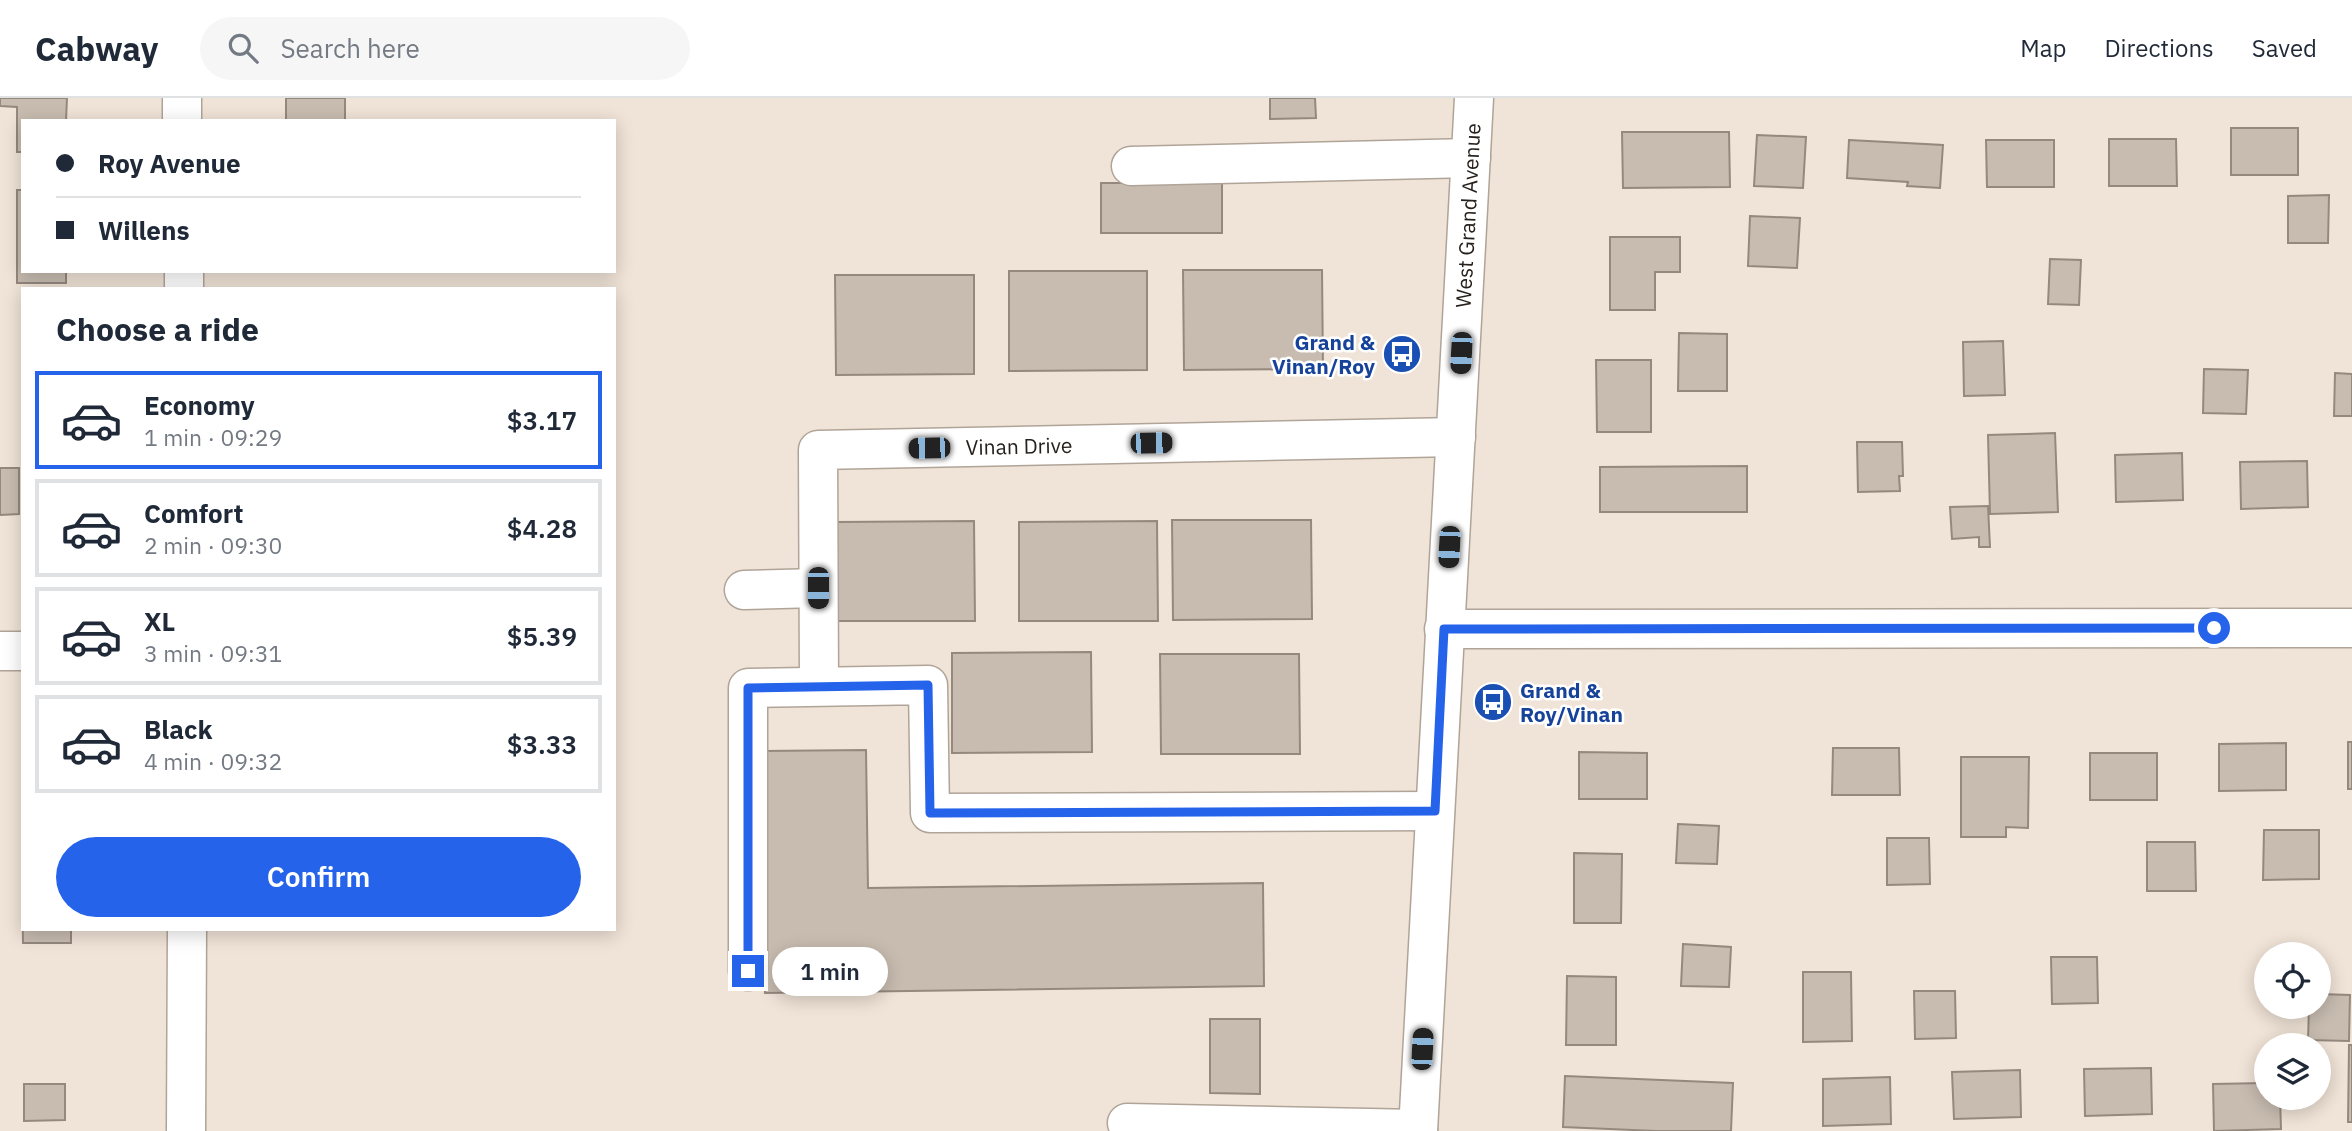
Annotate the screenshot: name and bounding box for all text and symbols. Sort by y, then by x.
search box [200,17,690,80]
text: Cabway [35,27,158,70]
icon: search [224,29,262,67]
text: Search here [280,31,420,65]
text: Map [2020,32,2066,64]
text: Directions [2104,32,2214,64]
text: Saved [2252,32,2317,64]
street label: West Grand Avenue [1449,122,1487,309]
text: Roy Avenue [98,146,241,180]
text: Willens [98,213,190,247]
text: Choose a ride [56,308,259,350]
place label: Grand & Vinan/Roy [1272,328,1376,380]
car [1450,331,1473,375]
bus stop icon: Grand & Vinan/Roy [1381,333,1423,375]
text: Economy [144,388,255,422]
icon: car [60,389,123,452]
text: $3.17 [507,403,577,437]
text: 1 min · 09:29 [144,422,282,452]
street label: Vinan Drive [965,431,1073,461]
car [1130,432,1173,454]
car [908,437,951,459]
text: Comfort [144,496,243,530]
icon: car [60,497,123,560]
text: $4.28 [507,511,577,545]
car [1438,525,1461,569]
text: 2 min · 09:30 [144,530,282,560]
car [808,567,829,609]
text: XL [144,604,175,638]
icon: car [60,605,123,668]
route start [2198,612,2230,644]
text: $5.39 [507,619,577,653]
text: 3 min · 09:31 [144,638,282,668]
place label: Grand & Roy/Vinan [1520,676,1623,728]
bus stop icon: Grand & Roy/Vinan [1472,681,1514,723]
text: Black [144,712,212,746]
icon: car [60,713,123,776]
text: $3.33 [507,727,577,761]
text: 4 min · 09:32 [144,746,282,776]
button: Confirm [56,837,581,917]
map controls [2254,942,2331,1110]
button: locate [2254,942,2331,1019]
callout: 1 min [772,946,888,996]
route end [732,955,764,987]
text: 1 min [800,956,860,986]
car [1411,1027,1434,1071]
button: layers [2254,1033,2331,1110]

